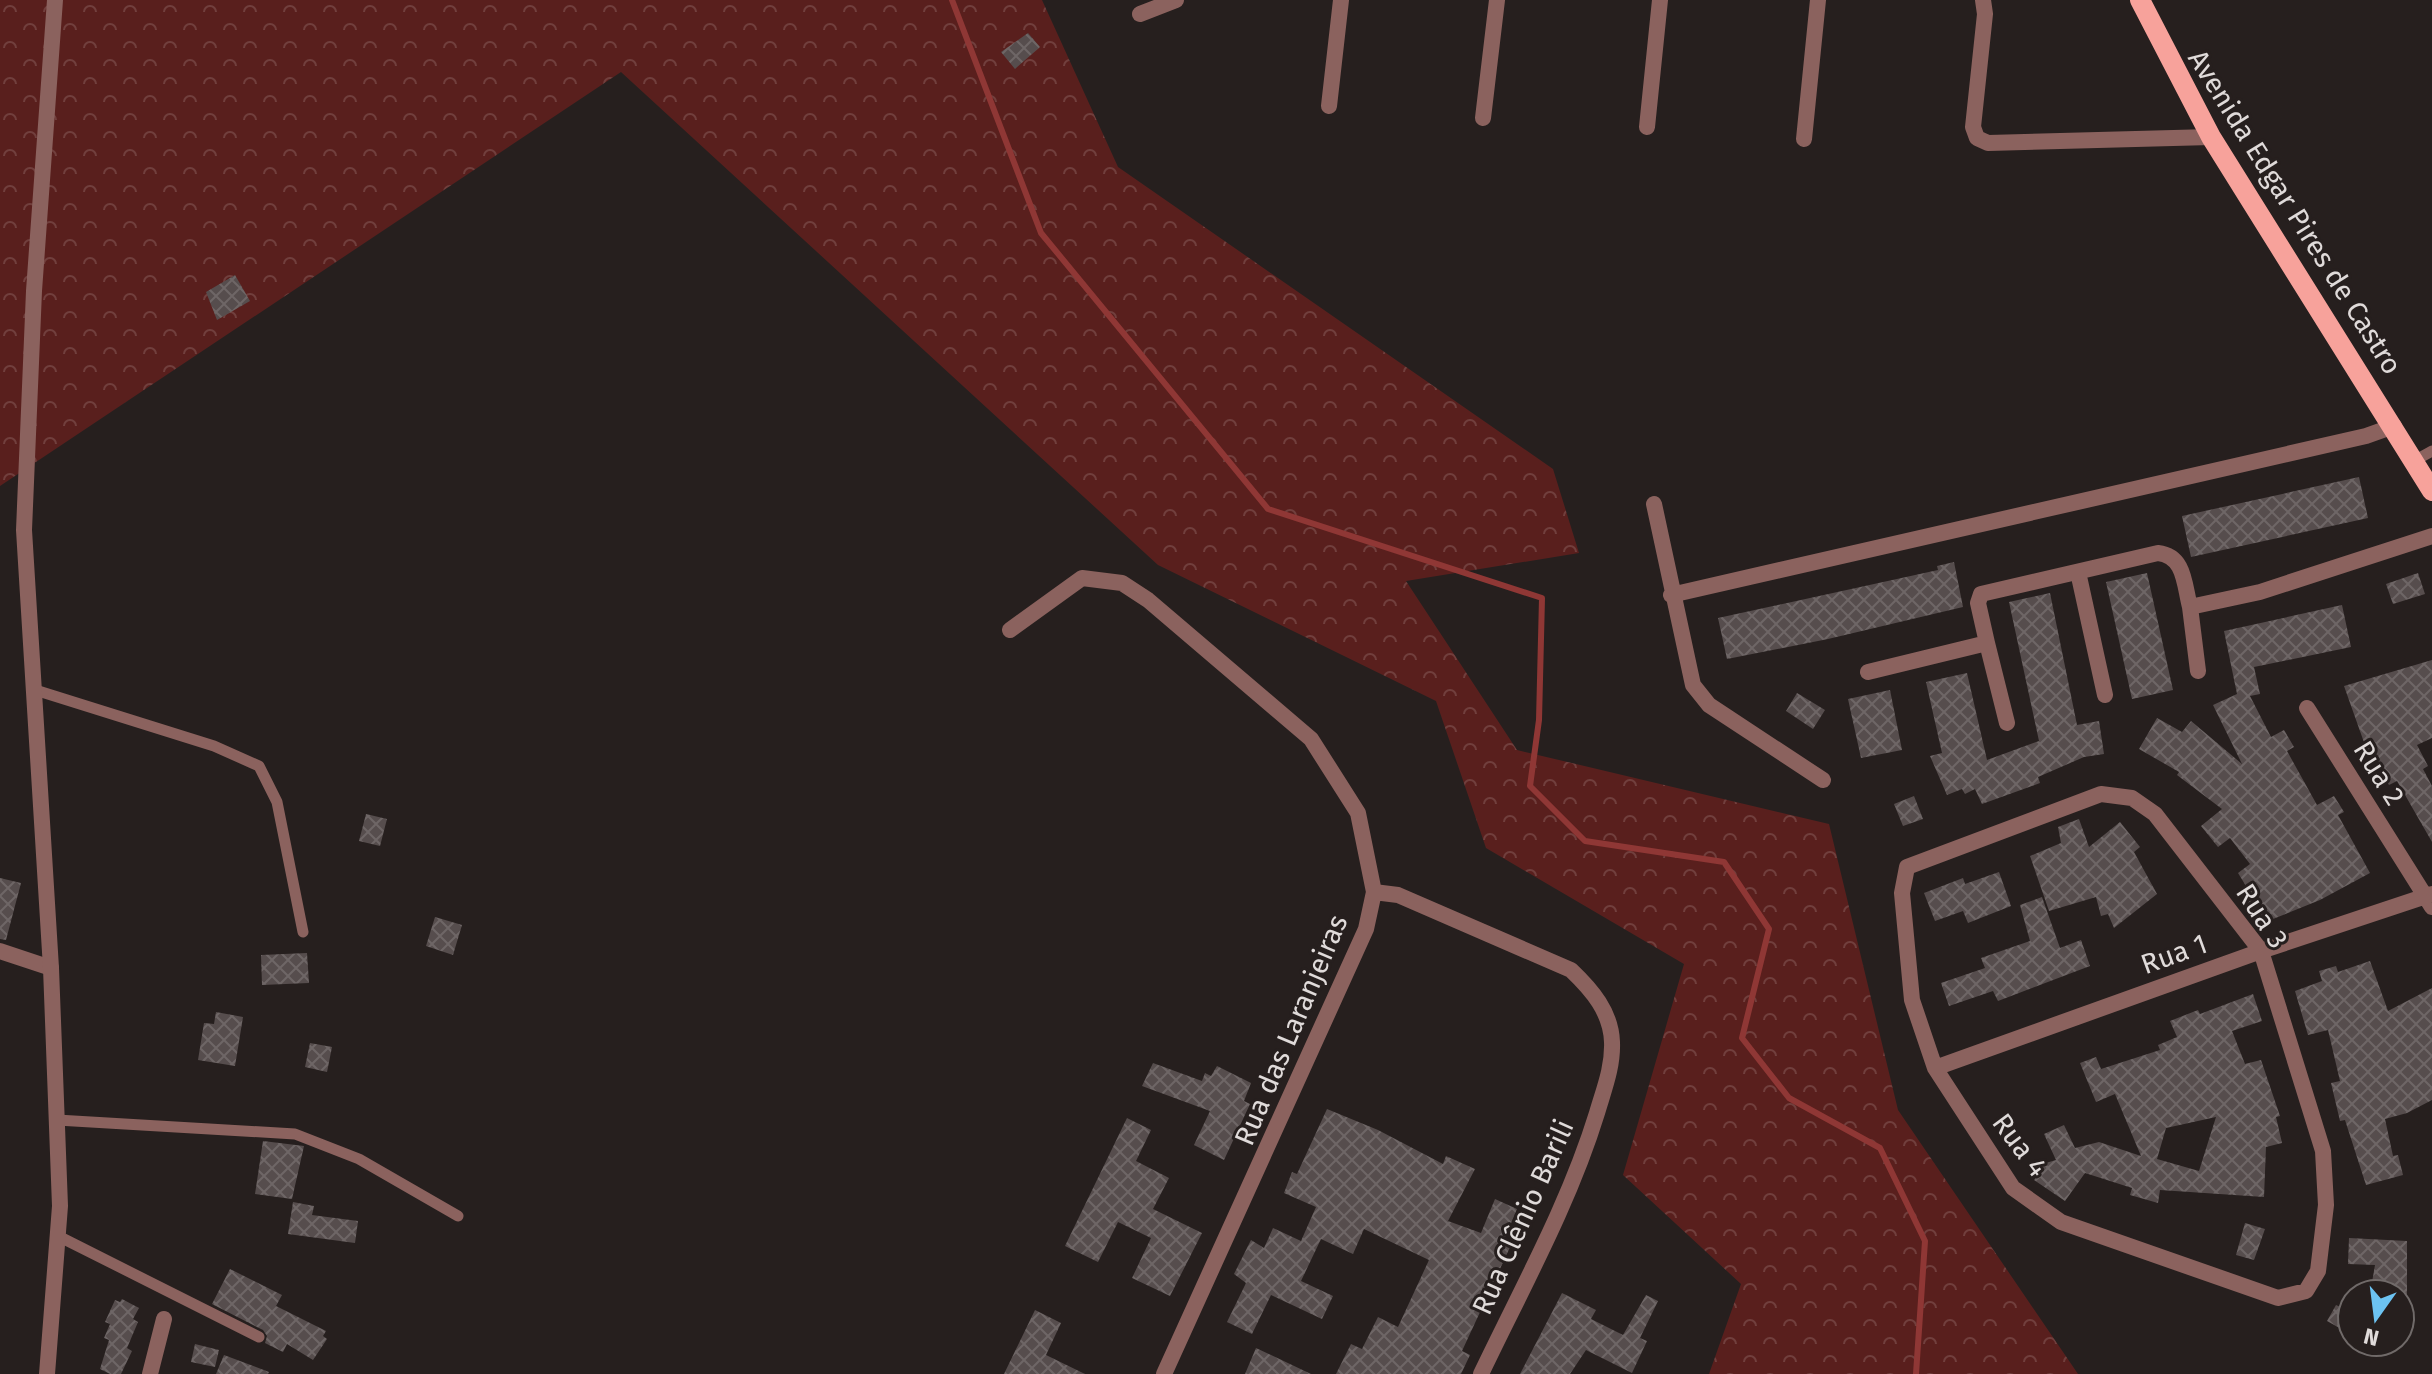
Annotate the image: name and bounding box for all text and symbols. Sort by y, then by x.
street label: Avenida Edgar Pires de Castro [2181,44,2409,380]
street label: Rua 2 [2347,735,2411,811]
street label: Rua 3 [2229,878,2295,954]
street label: Rua das Laranjeiras [1227,910,1355,1150]
street label: Rua 1 [2136,927,2212,981]
street label: Rua 4 [1986,1107,2055,1183]
street label: Rua Clênio Barili [1465,1114,1581,1320]
north arrow [2336,1278,2416,1358]
text: N [2361,1322,2382,1352]

